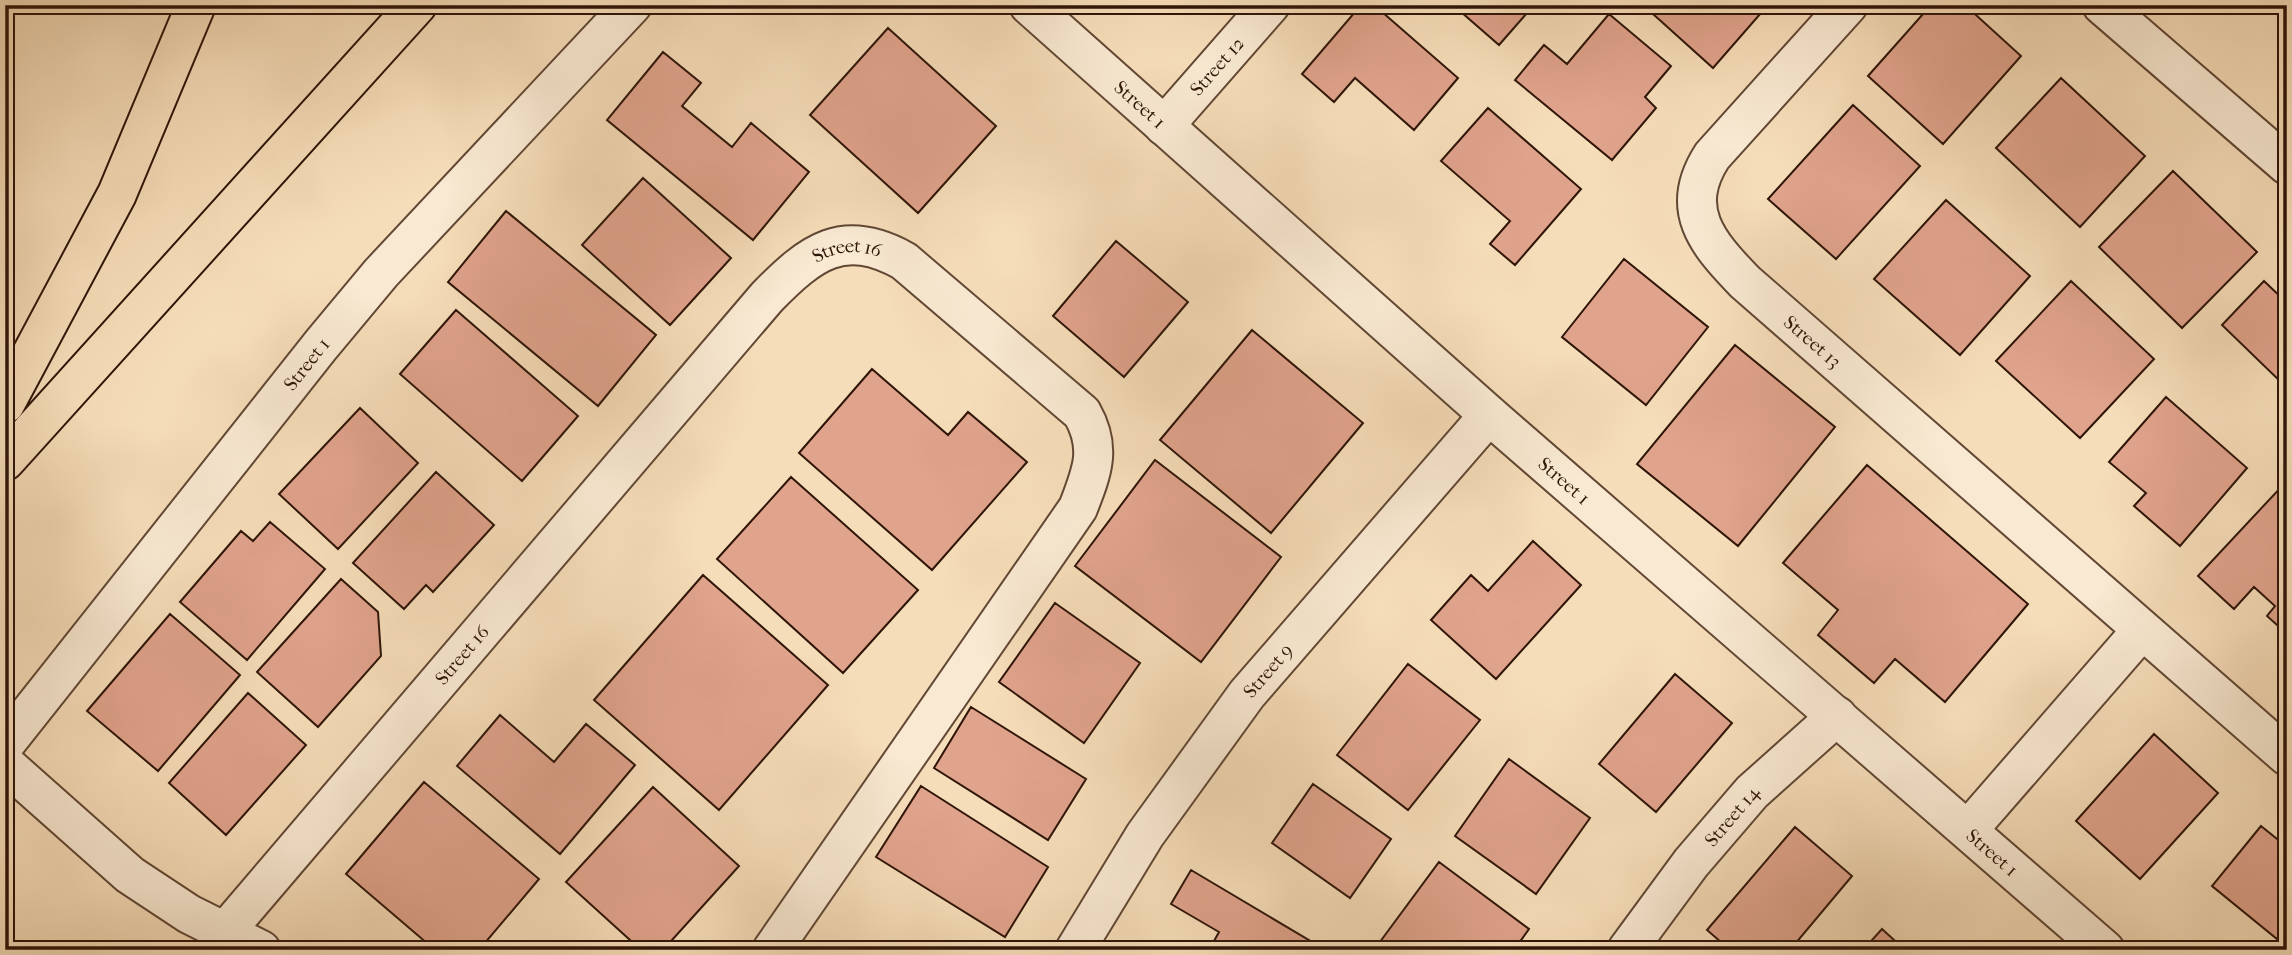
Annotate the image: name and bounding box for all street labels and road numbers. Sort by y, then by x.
street label: Street 12 [1186,32,1249,100]
street label: Street 1 [1109,76,1170,133]
street label: Street 16 [808,235,885,268]
street label: Street 13 [1779,311,1845,373]
street label: Street 1 [279,334,334,395]
street label: Street 1 [1533,453,1594,510]
street label: Street 16 [431,621,494,690]
street label: Street 9 [1239,640,1298,702]
street label: Street 14 [1700,781,1765,851]
street label: Street 1 [1962,825,2022,881]

